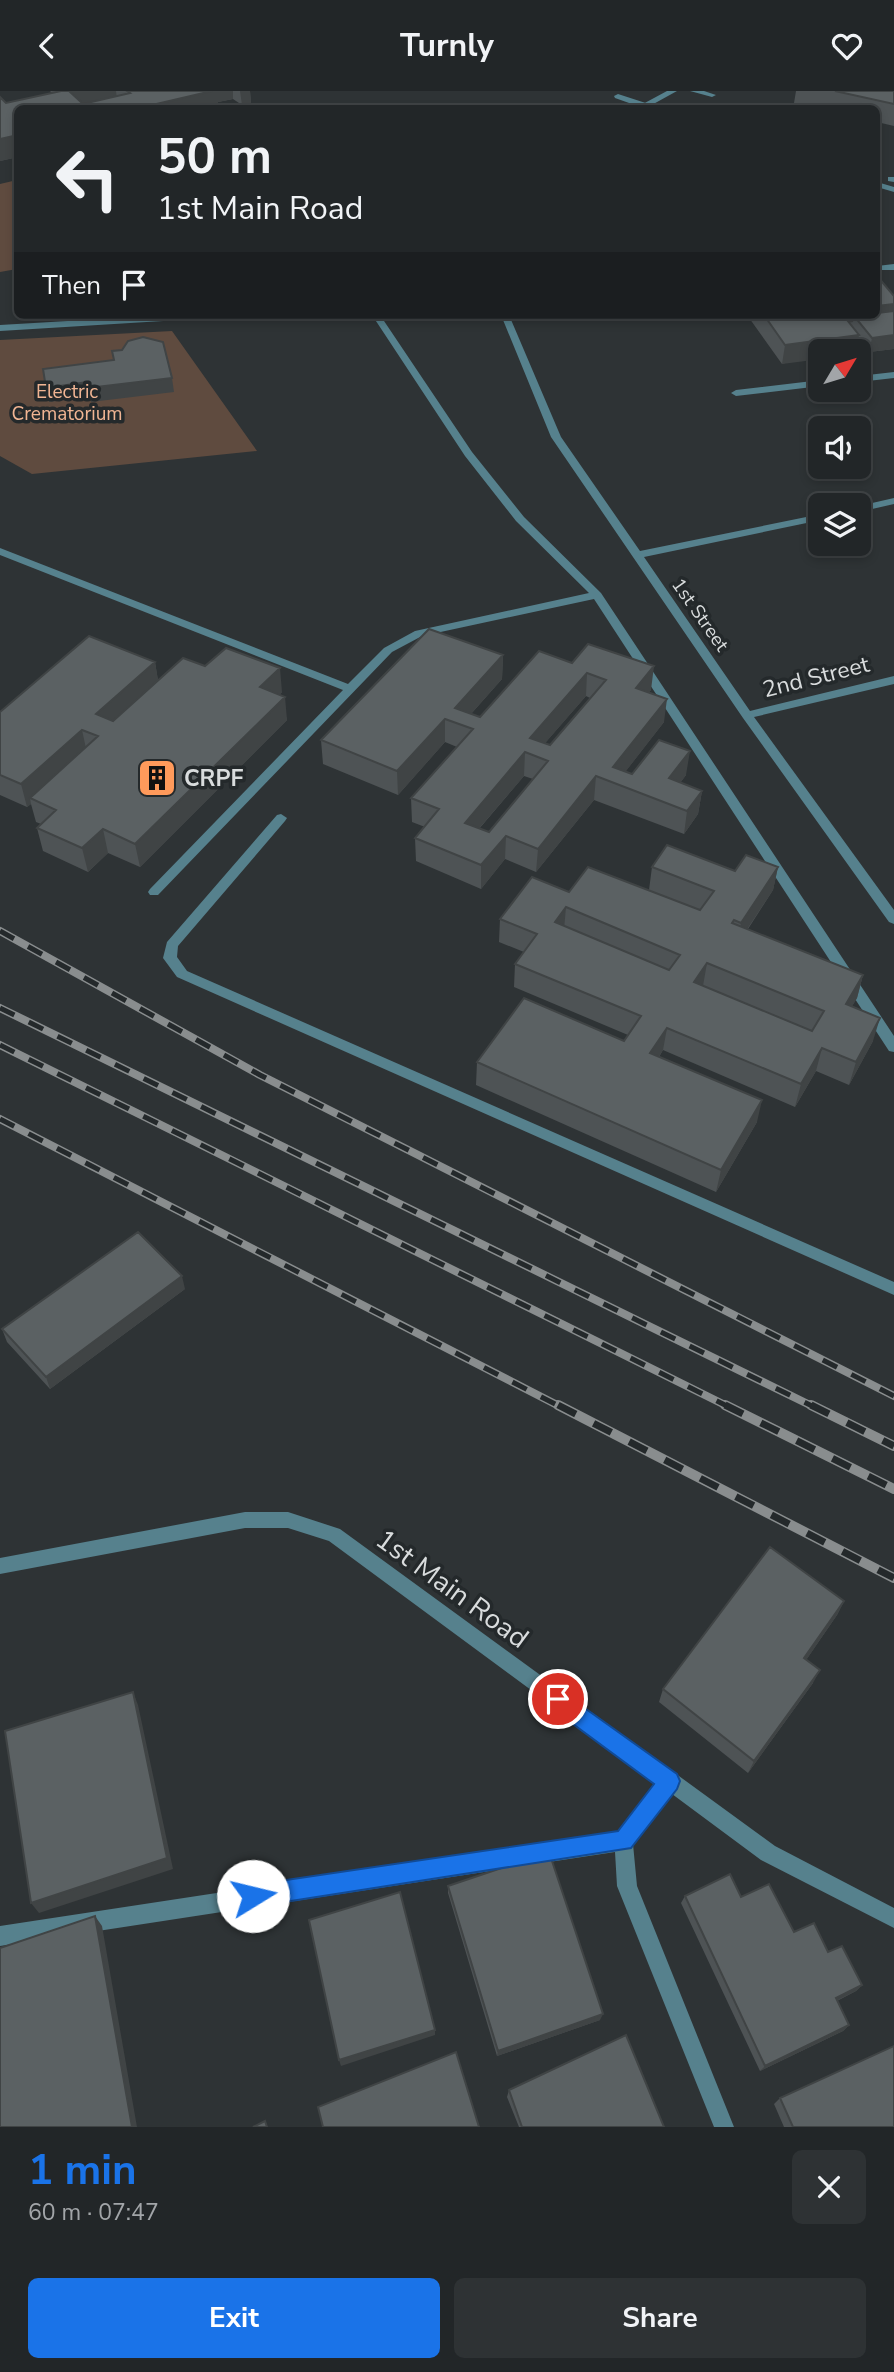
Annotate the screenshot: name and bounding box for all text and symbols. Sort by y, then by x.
text: Turnly [400,24,494,67]
icon: back [28,27,66,65]
icon: heart [828,27,866,65]
text: 50 m [157,123,272,190]
icon: left [42,133,133,224]
text: 1st Main Road [157,187,363,230]
icon: arrive [115,266,153,304]
text: Then [42,268,101,303]
north arrow [808,339,872,403]
map controls [808,339,871,556]
park label: Electric Crematorium [11,379,123,427]
button: sound [808,416,871,479]
button: layers [808,493,871,556]
street label: 1st Street [665,573,735,657]
street label: 2nd Street [759,649,874,705]
building icon: CRPF [136,757,178,799]
place label: CRPF [184,763,243,794]
street label: 1st Main Road [368,1521,536,1657]
pin [528,1669,588,1729]
icon: arrive [539,1680,577,1718]
position arrow [216,1859,290,1933]
text: 1 min [28,2142,137,2199]
button: close [792,2150,866,2224]
text: 60 m · 07:47 [28,2197,159,2228]
button: Exit [28,2278,440,2358]
button: Share [454,2278,866,2358]

